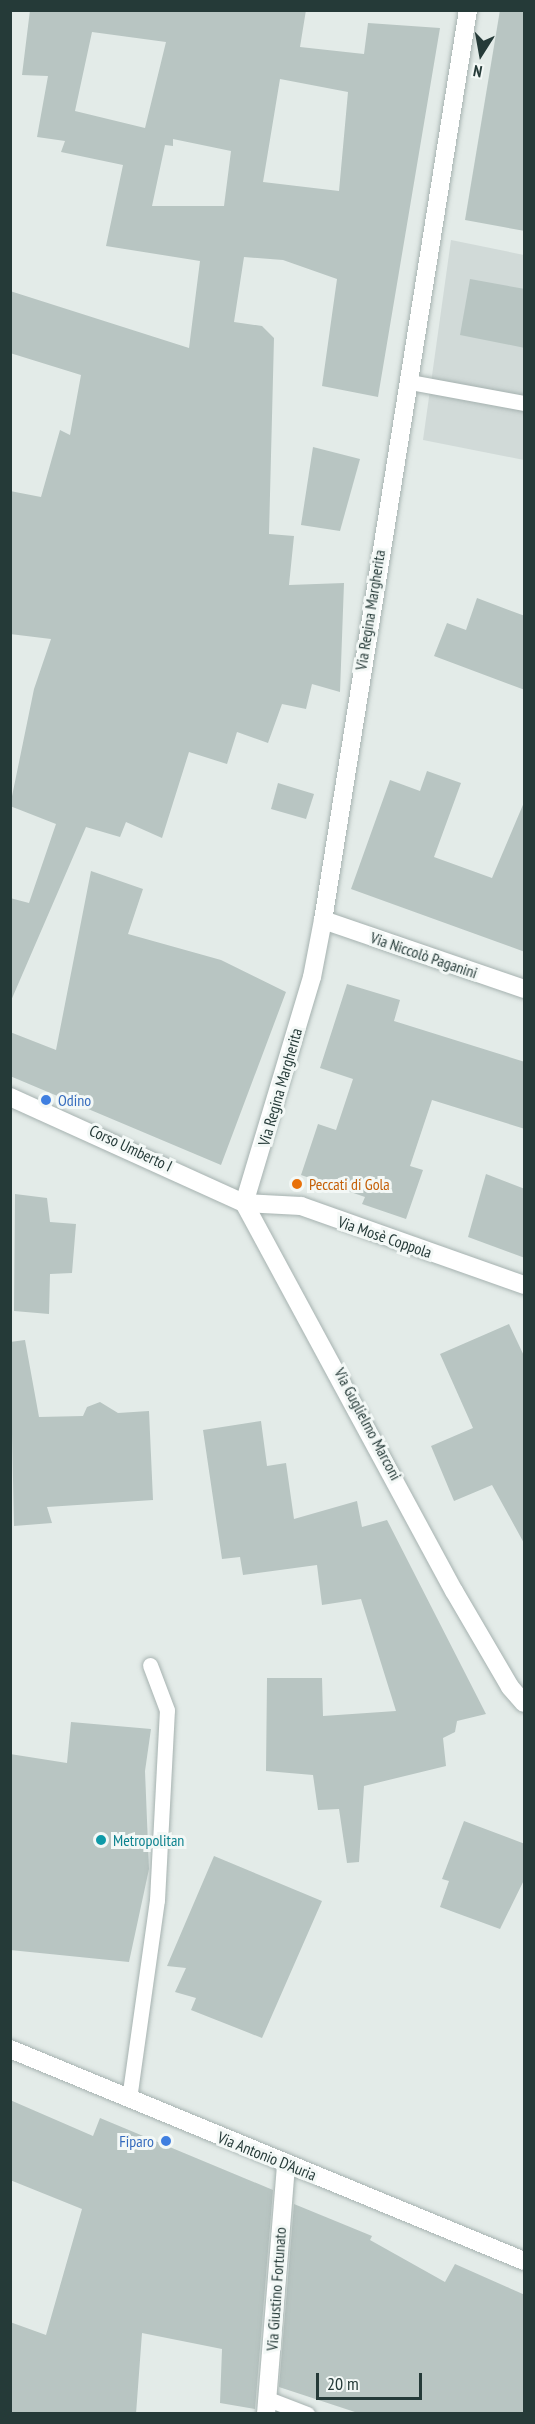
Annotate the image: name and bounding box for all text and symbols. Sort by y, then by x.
north arrow [451,24,511,84]
text: N [471,61,484,82]
street label: Via Regina Margherita [351,548,389,672]
street label: Via Niccolò Paganini [368,928,480,982]
street label: Via Regina Margherita [254,1026,306,1148]
place label: Odino [58,1090,91,1110]
marker: Odino [39,1093,53,1107]
street label: Corso Umberto I [86,1120,176,1176]
place label: Peccati di Gola [309,1174,390,1194]
marker: Peccati di Gola [290,1177,304,1191]
street label: Via Mosè Coppola [336,1212,434,1262]
street label: Via Guglielmo Marconi [330,1365,406,1483]
place label: Metropolitan [113,1830,184,1850]
marker: Metropolitan [94,1833,108,1847]
street label: Via Antonio D'Auria [215,2127,319,2185]
place label: Fiparo [119,2131,154,2151]
marker: Fiparo [159,2134,173,2148]
street label: Via Giustino Fortunato [262,2227,290,2351]
scale bar [319,2361,426,2399]
text: 20 m [327,2372,359,2395]

